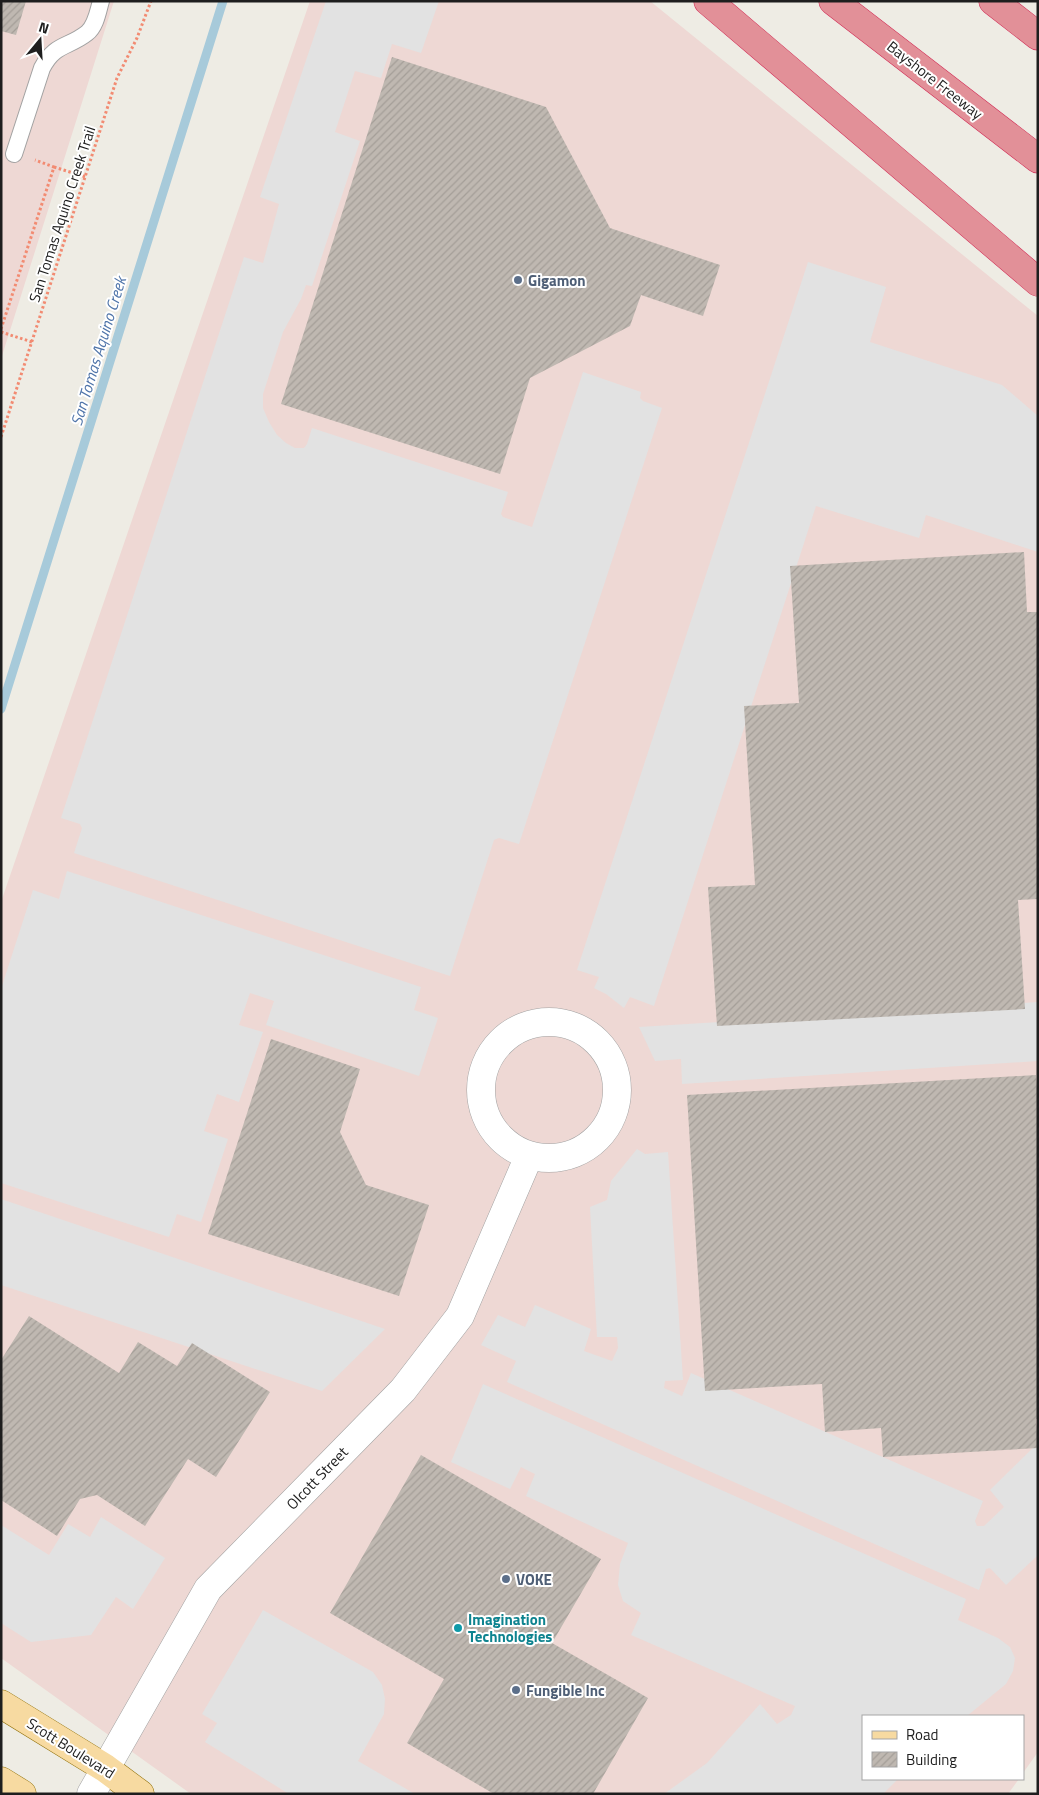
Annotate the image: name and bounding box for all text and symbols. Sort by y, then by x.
north arrow [15,15,65,65]
text: N [36,16,52,39]
street label: Bayshore Freeway [882,35,988,125]
street label: San Tomas Aquino Creek Trail [23,123,101,305]
place label: Gigamon [528,269,586,292]
water label: San Tomas Aquino Creek [64,272,133,428]
marker: Gigamon [512,274,524,286]
street label: Olcott Street [281,1441,354,1515]
place label: VOKE [516,1568,552,1591]
marker: VOKE [500,1573,512,1585]
place label: Imagination Technologies [468,1608,552,1648]
marker: Imagination Technologies [452,1622,464,1634]
place label: Fungible Inc [526,1679,605,1702]
marker: Fungible Inc [510,1684,522,1696]
street label: Scott Boulevard [23,1712,119,1784]
legend [862,1715,1024,1780]
text: Road [906,1723,938,1746]
text: Building [906,1748,957,1771]

